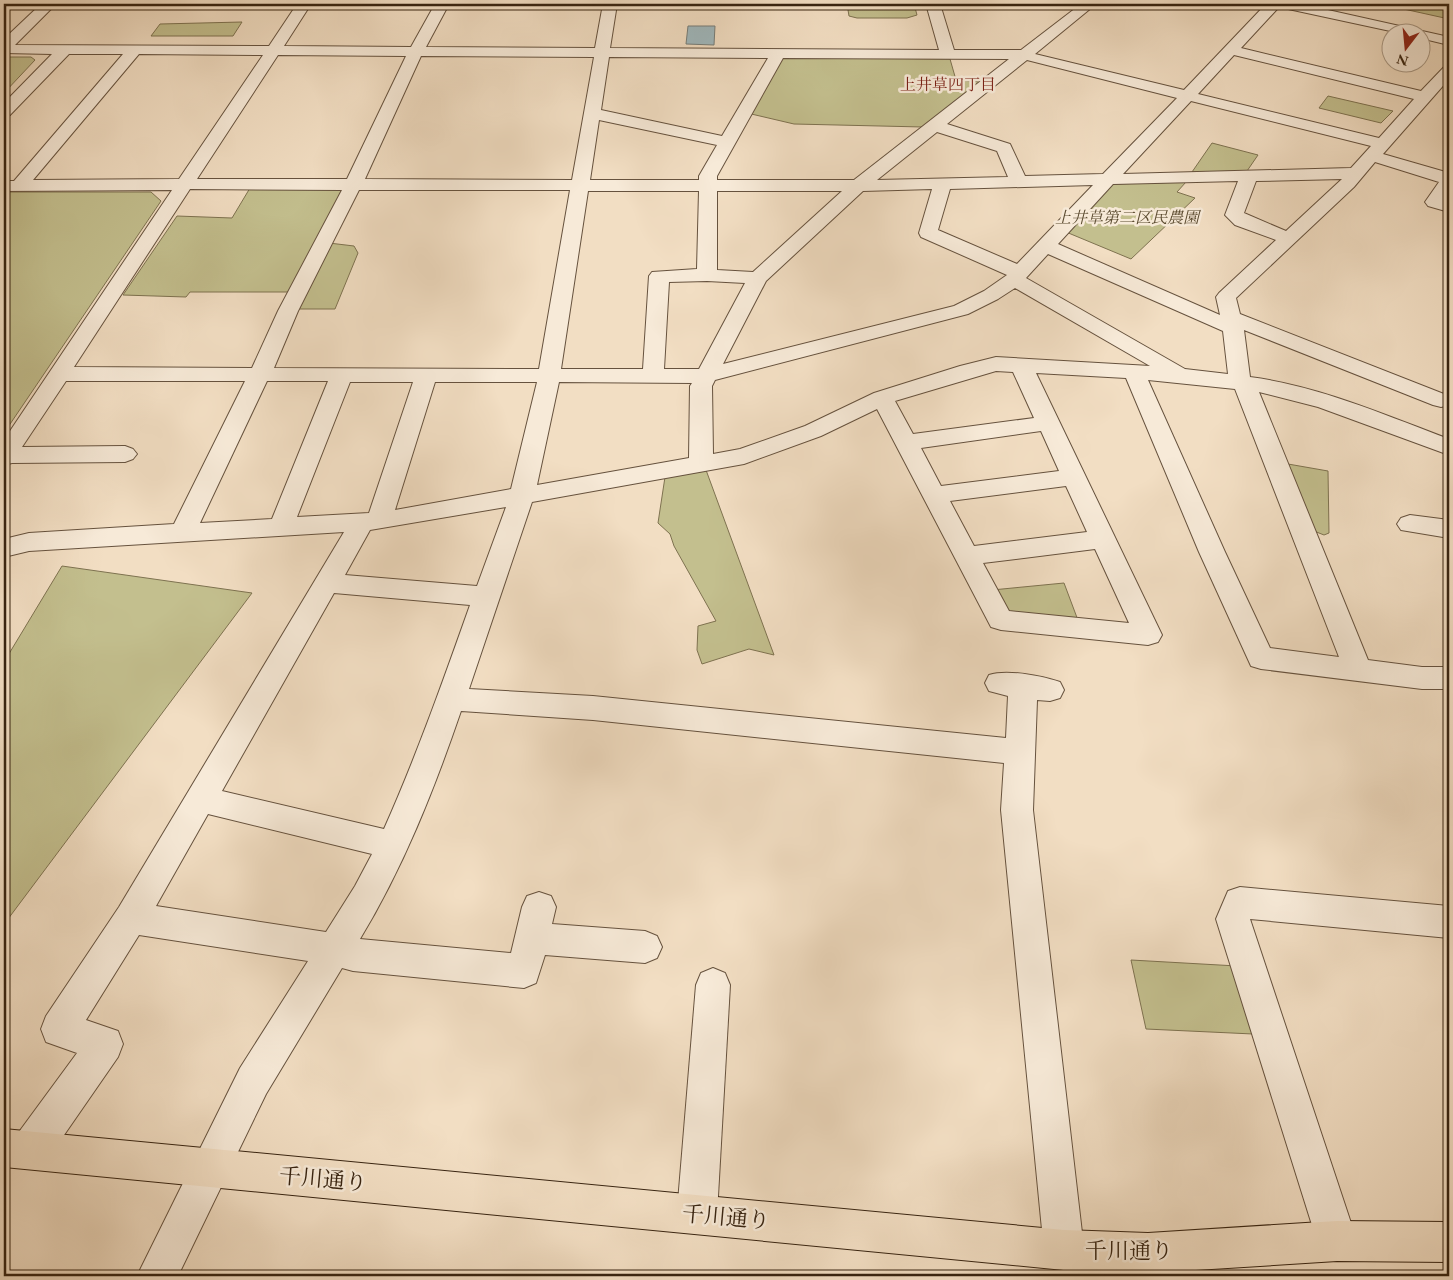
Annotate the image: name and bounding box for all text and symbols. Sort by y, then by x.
north arrow [1380,22,1430,72]
text: N [1394,50,1410,71]
district label: 上井草四丁目 [900,74,996,95]
park label: 上井草第二区民農園 [1055,207,1202,228]
street label: 千川通り [278,1161,368,1197]
street label: 千川通り [681,1199,771,1235]
street label: 千川通り [1085,1236,1173,1265]

